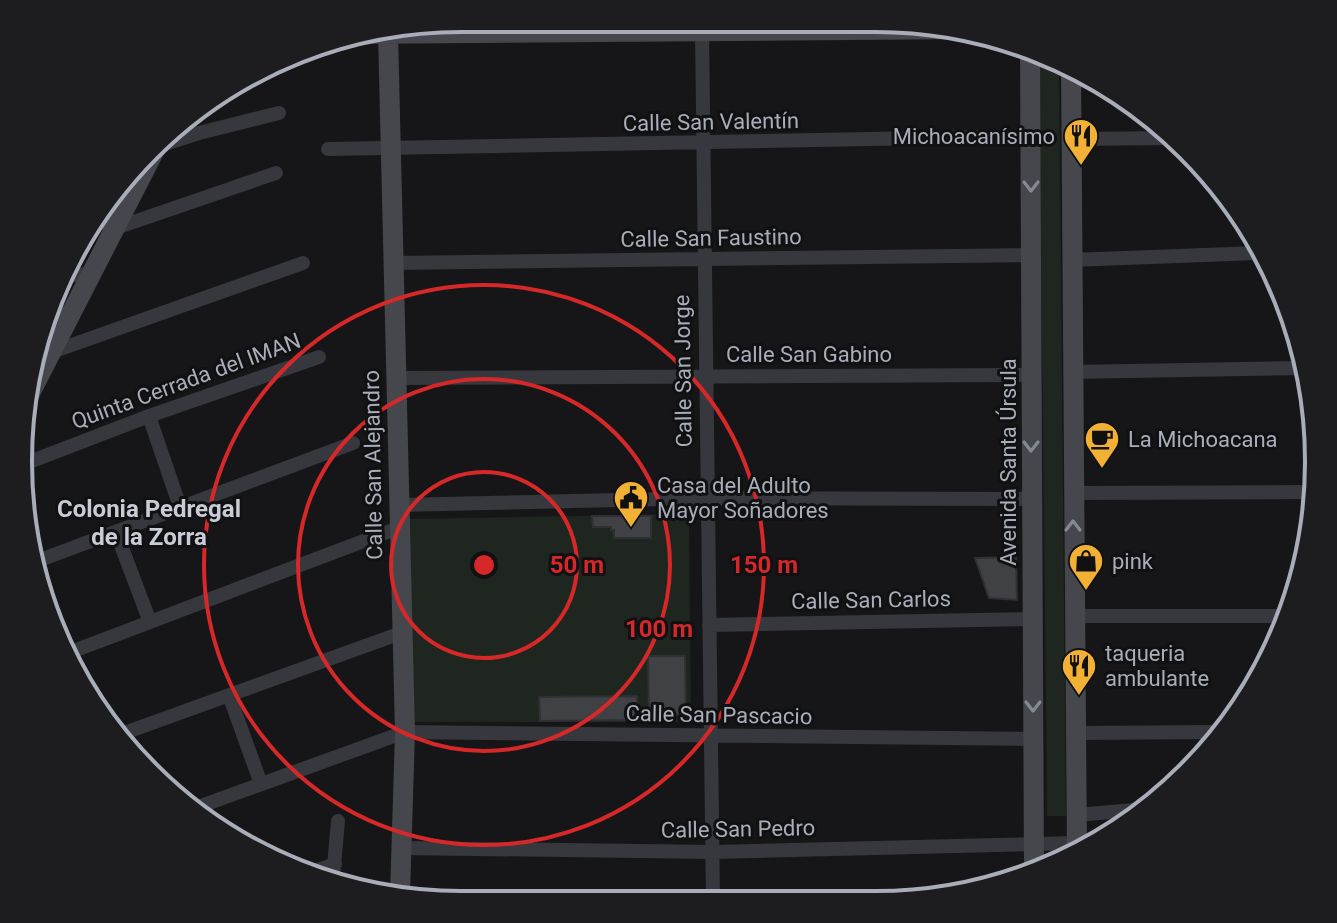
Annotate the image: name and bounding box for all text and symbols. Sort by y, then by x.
street label: Calle San Valentín [623,108,799,136]
restaurant icon: Michoacanísimo [1062,117,1100,167]
place label: Michoacanísimo [893,124,1055,149]
one-way arrow [1022,180,1040,193]
street label: Calle San Faustino [620,224,802,252]
street label: Calle San Jorge [669,294,697,448]
street label: Quinta Cerrada del IMAN [68,328,304,434]
street label: Calle San Gabino [726,342,892,367]
street label: Avenida Santa Úrsula [995,358,1021,566]
street label: Calle San Alejandro [359,370,387,560]
cafe icon: La Michoacana [1083,420,1121,470]
place label: La Michoacana [1128,427,1278,452]
one-way arrow [1023,440,1040,453]
place label: Casa del Adulto Mayor Soñadores [657,473,829,523]
public building icon: Casa del Adulto Mayor Soñadores [612,479,650,529]
district label: Colonia Pedregal de la Zorra [57,495,241,551]
one-way arrow [1064,519,1082,532]
shop icon: pink [1067,542,1105,592]
place label: pink [1112,549,1154,574]
centre of rings [470,551,498,579]
text: 50 m [550,551,604,579]
text: 150 m [730,551,798,579]
street label: Calle San Carlos [791,586,951,614]
text: 100 m [625,615,693,643]
place label: taqueria ambulante [1105,641,1209,691]
restaurant icon: taqueria ambulante [1060,647,1098,697]
one-way arrow [1024,700,1042,713]
street label: Calle San Pascacio [625,701,813,729]
street label: Calle San Pedro [661,815,815,843]

